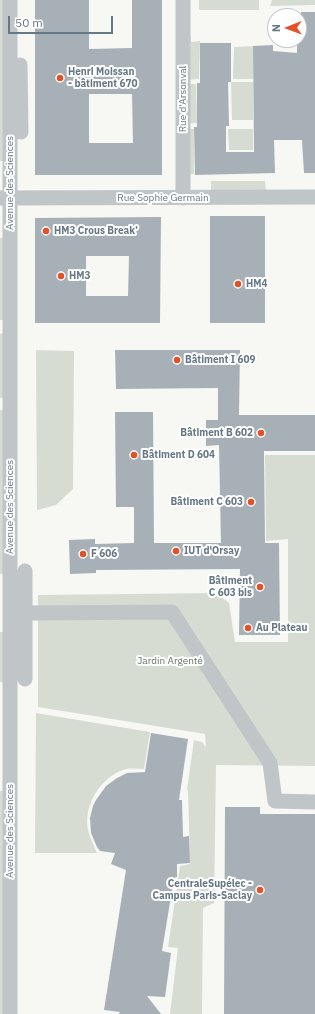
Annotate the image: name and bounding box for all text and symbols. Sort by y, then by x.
scale bar [10,8,115,34]
north arrow [267,8,307,48]
text: 50 m [15,15,43,30]
text: N [269,24,283,32]
place label: Henri Moissan - bâtiment 670 [68,66,137,90]
street label: Rue d'Arsonval [177,66,189,132]
marker: Henri Moissan - bâtiment 670 [55,73,65,83]
street label: Avenue des Sciences [4,136,16,230]
street label: Rue Sophie Germain [117,192,209,204]
place label: HM3 Crous Break’ [54,225,138,237]
marker: HM3 Crous Break’ [41,226,51,236]
place label: HM3 [69,270,90,282]
marker: HM3 [56,271,66,281]
place label: HM4 [246,278,267,290]
marker: HM4 [233,279,243,289]
place label: Bâtiment I 609 [185,354,255,366]
marker: Bâtiment I 609 [172,355,182,365]
place label: Bâtiment B 602 [180,427,253,439]
marker: Bâtiment B 602 [256,428,266,438]
place label: Bâtiment D 604 [142,449,215,461]
marker: Bâtiment D 604 [129,450,139,460]
street label: Avenue des Sciences [4,460,16,554]
place label: Bâtiment C 603 [170,496,243,508]
marker: Bâtiment C 603 [246,497,256,507]
place label: IUT d'Orsay [184,545,239,557]
marker: IUT d'Orsay [171,546,181,556]
place label: F 606 [91,548,117,560]
marker: F 606 [78,549,88,559]
place label: Bâtiment C 603 bis [209,575,252,598]
marker: Bâtiment C 603 bis [255,582,265,592]
place label: Au Plateau [256,622,307,634]
marker: Au Plateau [243,623,253,633]
park label: Jardin Argenté [137,655,203,667]
street label: Avenue des Sciences [4,784,16,878]
place label: CentraleSupélec - Campus Paris-Saclay [152,878,252,902]
marker: CentraleSupélec - Campus Paris-Saclay [255,885,265,895]

